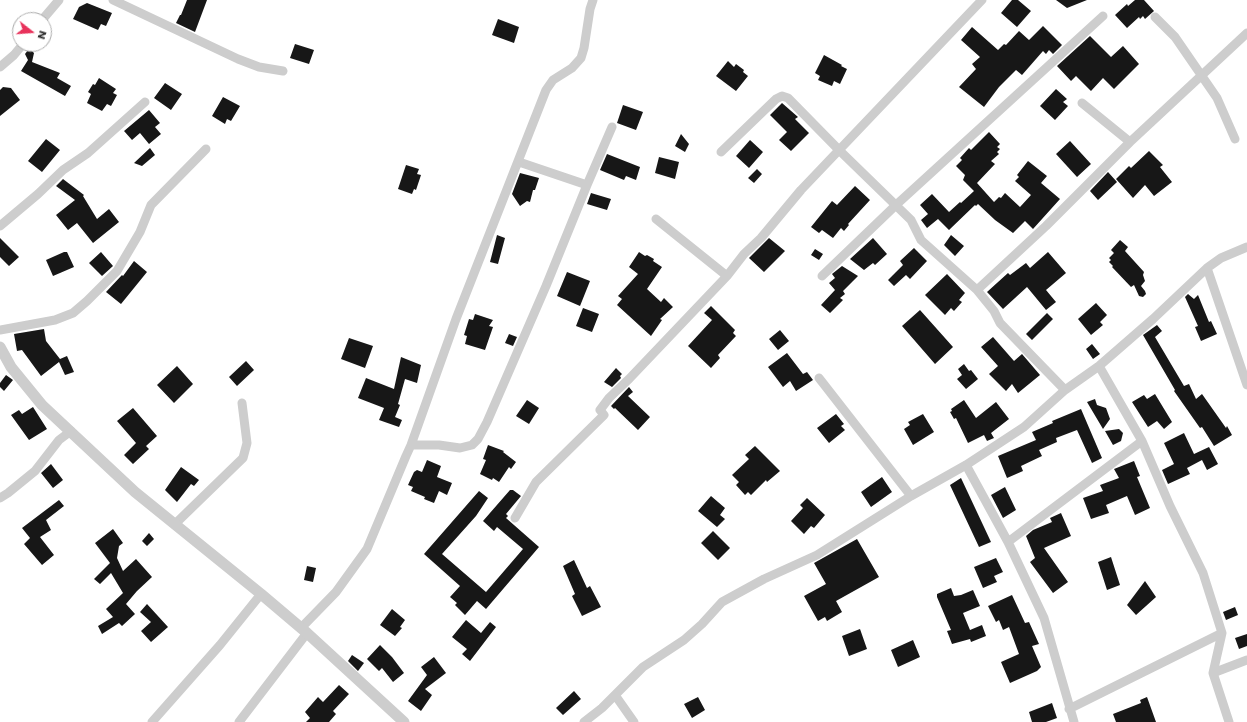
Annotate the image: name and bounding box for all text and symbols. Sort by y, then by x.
north arrow [12,12,52,52]
text: N [34,29,51,42]

